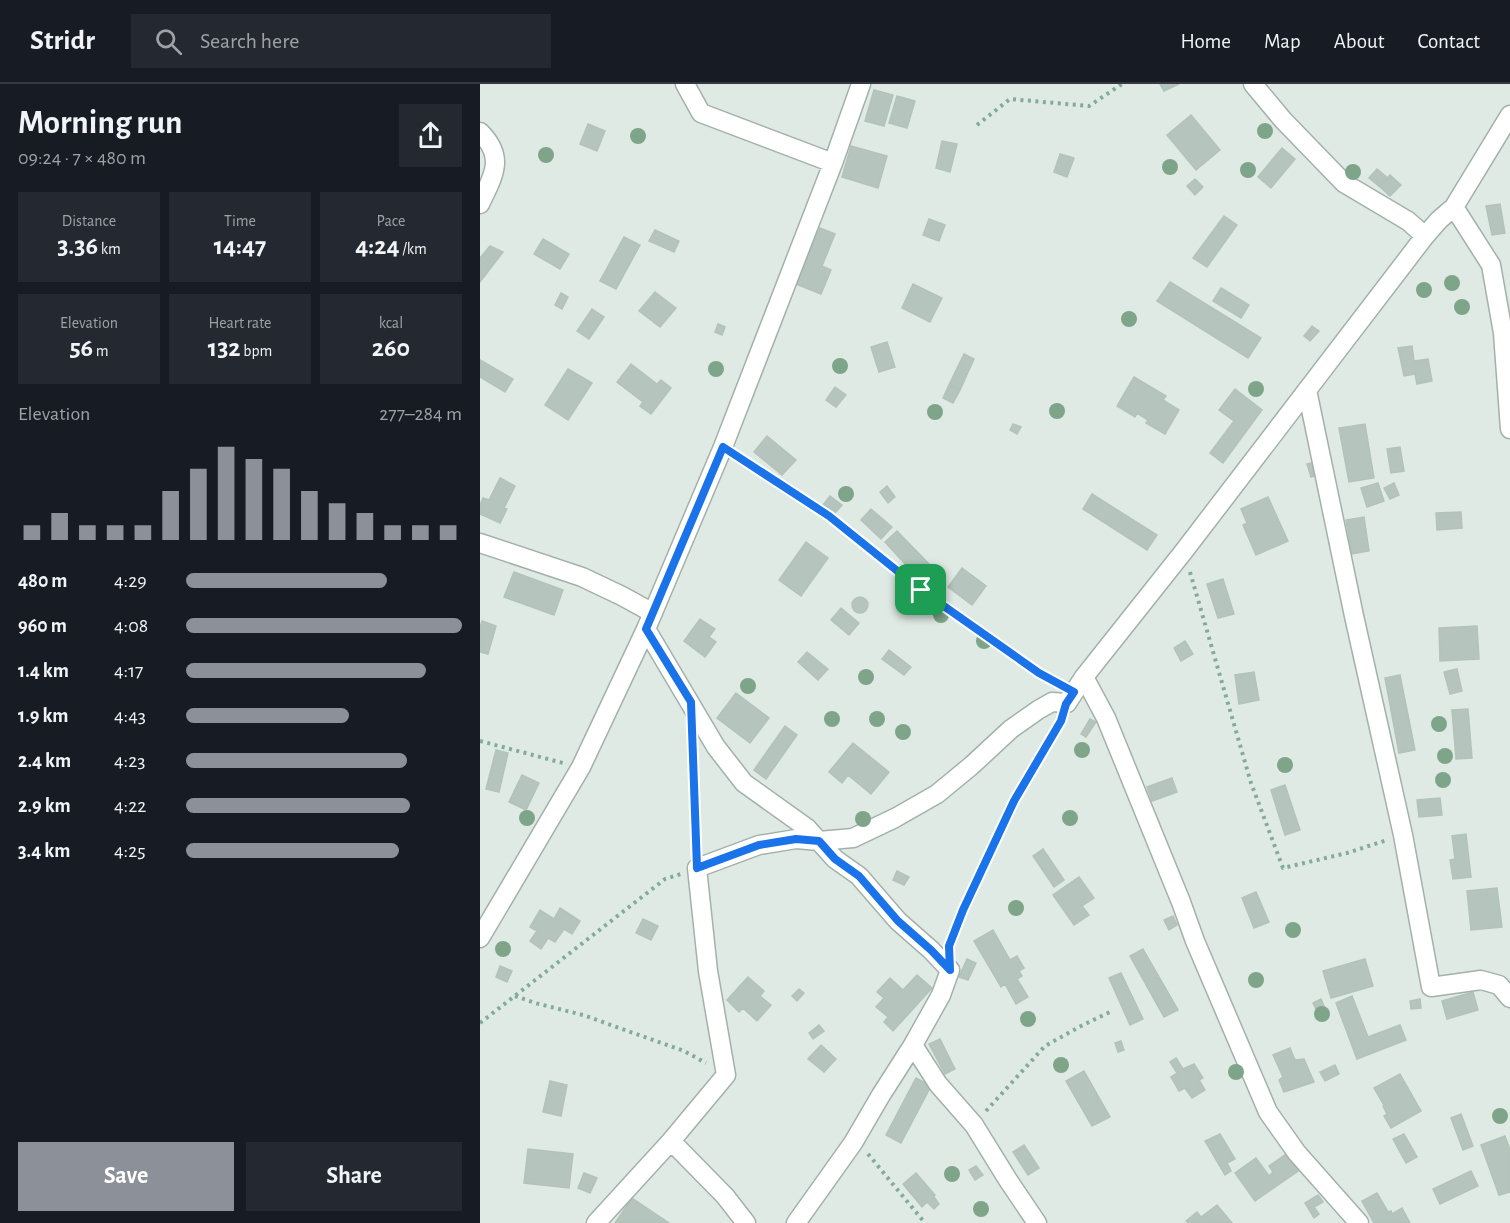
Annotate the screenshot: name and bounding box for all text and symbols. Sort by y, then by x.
search box [131,14,551,68]
icon: search [152,25,185,58]
text: Stridr [30,27,95,55]
text: Search here [200,30,299,52]
text: Home [1180,31,1231,52]
text: Map [1264,31,1301,52]
text: About [1334,31,1384,52]
text: Contact [1417,31,1480,52]
button: share [399,104,462,167]
text: Morning run [18,107,182,140]
text: 09:24 · 7 × 480 m [18,148,146,168]
text: Distance [62,213,116,229]
text: Time [224,213,256,229]
text: Pace [377,213,405,229]
text: 3.36 [57,233,98,259]
text: 14:47 [214,233,266,259]
text: 4:24 [355,233,400,259]
text: km [98,241,121,257]
text: /km [400,241,427,257]
text: Elevation [60,315,118,331]
text: Heart rate [209,315,271,331]
text: kcal [379,315,403,331]
text: 56 [69,335,93,361]
text: 132 [208,335,241,361]
text: 260 [372,335,410,361]
text: m [93,343,109,359]
text: bpm [241,343,272,359]
text: Elevation [18,404,90,424]
text: 277–284 m [379,404,462,424]
pin [895,564,946,615]
text: 480 m [18,571,68,591]
text: 4:29 [114,571,147,591]
icon: arrive [904,573,937,606]
text: 960 m [18,616,67,636]
text: 4:08 [114,616,148,636]
text: 1.4 km [18,661,69,681]
text: 4:17 [114,661,143,681]
text: 1.9 km [18,706,69,726]
text: 4:43 [114,706,146,726]
text: 2.4 km [18,751,71,771]
text: 4:23 [114,751,146,771]
text: 2.9 km [18,796,71,816]
text: 4:22 [114,796,146,816]
text: 3.4 km [18,841,70,861]
text: 4:25 [114,841,146,861]
button: Save [18,1142,234,1211]
button: Share [246,1142,462,1211]

